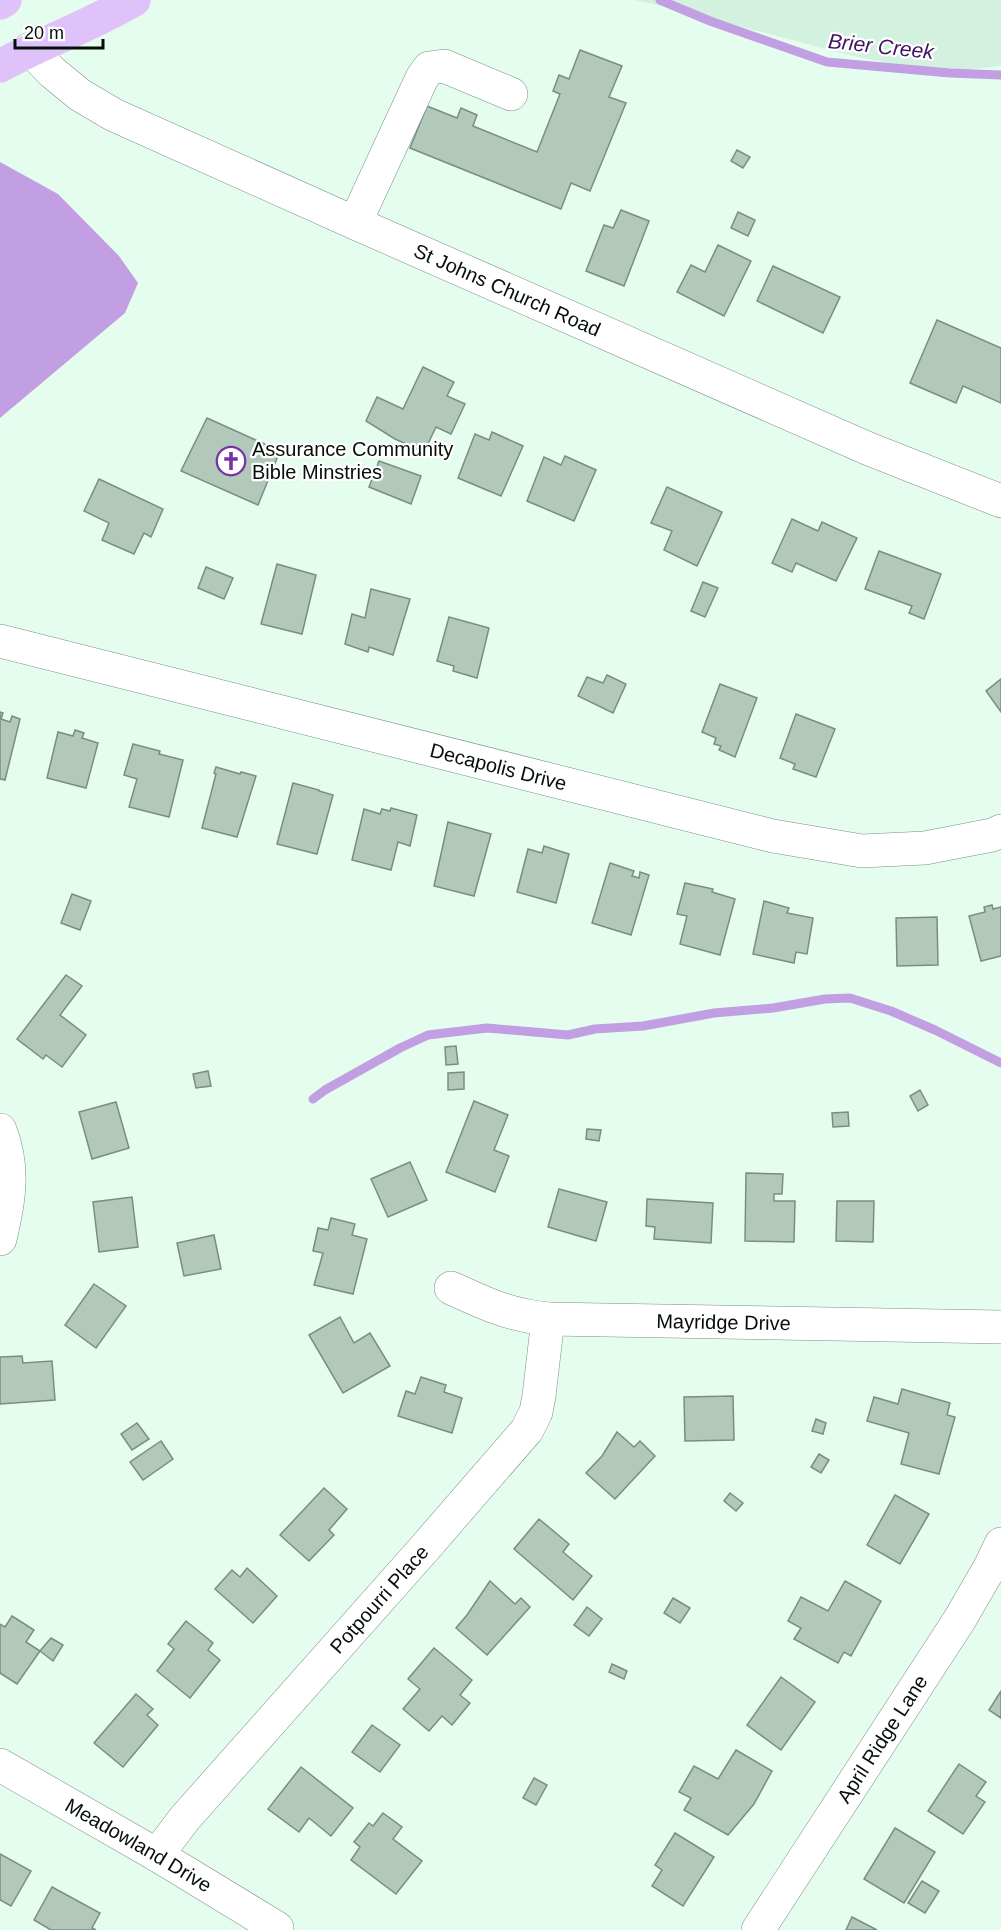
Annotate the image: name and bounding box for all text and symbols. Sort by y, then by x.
scale bar [15,12,104,50]
text: 20 m [24,23,64,43]
water label: Brier Creek [827,29,936,63]
street label: St Johns Church Road [411,239,604,341]
place label: Assurance Community Bible Minstries [252,438,453,483]
church icon: Assurance Community Bible Minstries [215,445,247,477]
street label: Decapolis Drive [428,739,569,795]
street label: Mayridge Drive [656,1310,791,1334]
street label: Potpourri Place [326,1541,433,1658]
street label: April Ridge Lane [833,1671,932,1807]
street label: Meadowland Drive [61,1794,216,1897]

